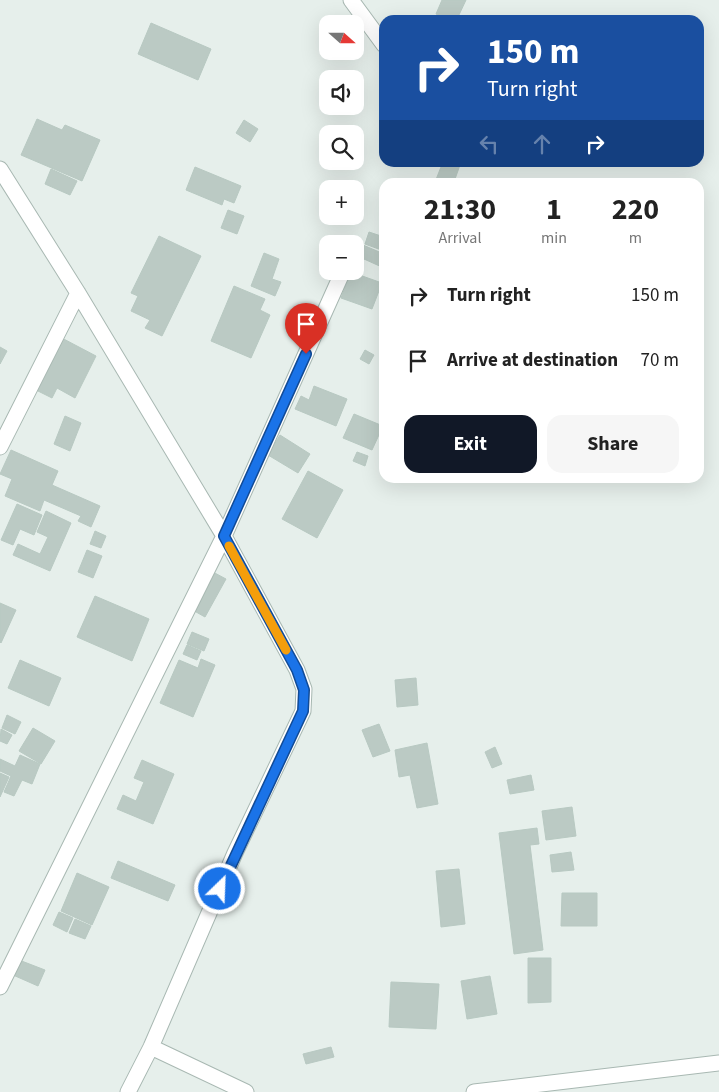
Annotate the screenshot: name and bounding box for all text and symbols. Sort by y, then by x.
north arrow [319,15,364,60]
map controls [319,15,364,280]
text: 150 m [487,27,579,77]
icon: right [404,35,469,100]
button: sound [319,70,364,115]
text: Turn right [487,73,577,105]
button: search [319,125,364,170]
icon: left [475,130,503,158]
icon: ahead [528,130,556,158]
icon: right [581,130,609,158]
button: + [319,180,364,225]
text: 21:30 [424,188,496,231]
text: 1 [546,188,562,231]
text: 220 [612,188,659,231]
text: Arrival [438,227,481,249]
text: min [541,227,567,249]
text: m [629,227,642,249]
button: − [319,235,364,280]
icon: right [404,282,432,310]
text: Turn right [447,282,531,309]
text: 150 m [631,282,679,309]
pin [285,303,327,354]
icon: arrive [292,310,320,338]
icon: arrive [404,347,432,375]
text: Arrive at destination [447,347,618,374]
text: 70 m [641,347,679,374]
button: Exit [404,415,537,473]
button: Share [547,415,679,473]
position arrow [193,862,245,914]

